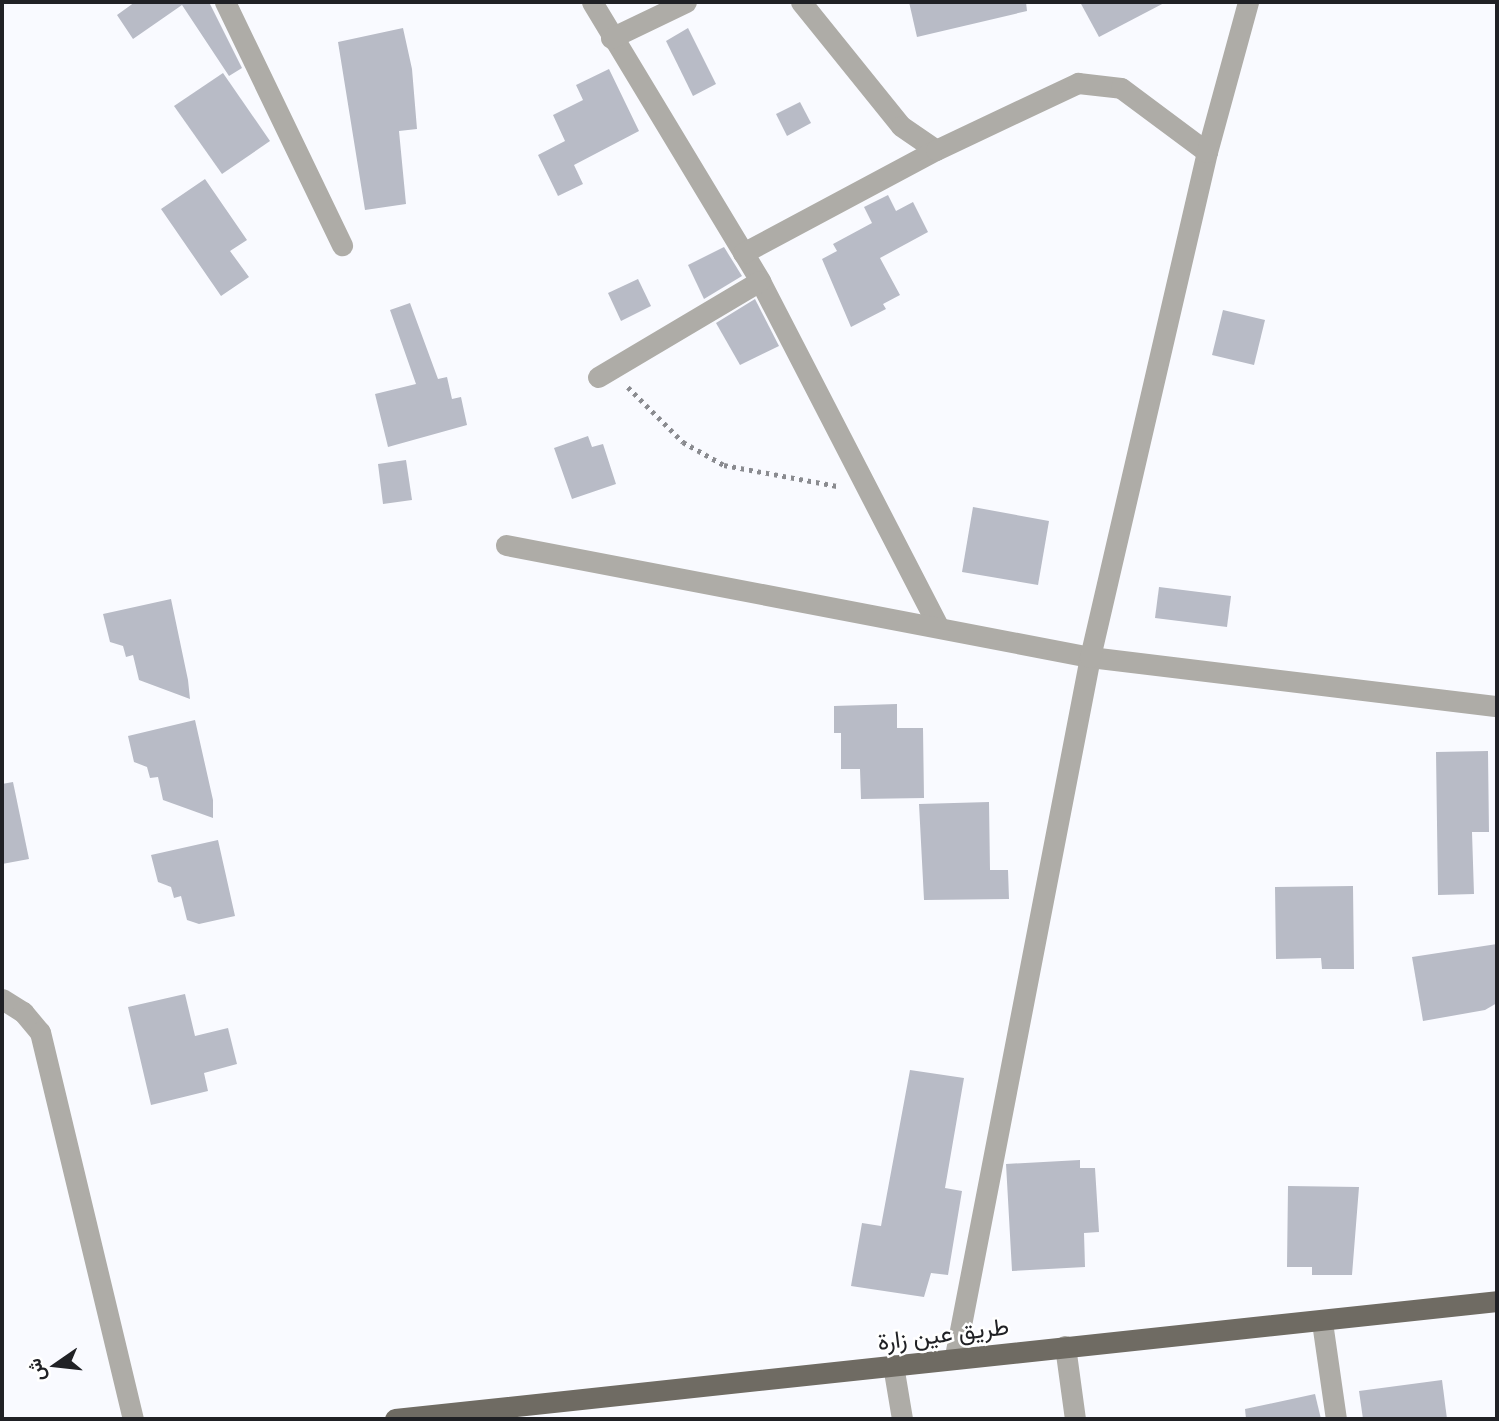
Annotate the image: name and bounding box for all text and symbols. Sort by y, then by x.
street label: طريق عين زارة [876,1311,1010,1355]
north arrow [21,1330,91,1400]
text: ش [20,1356,51,1384]

